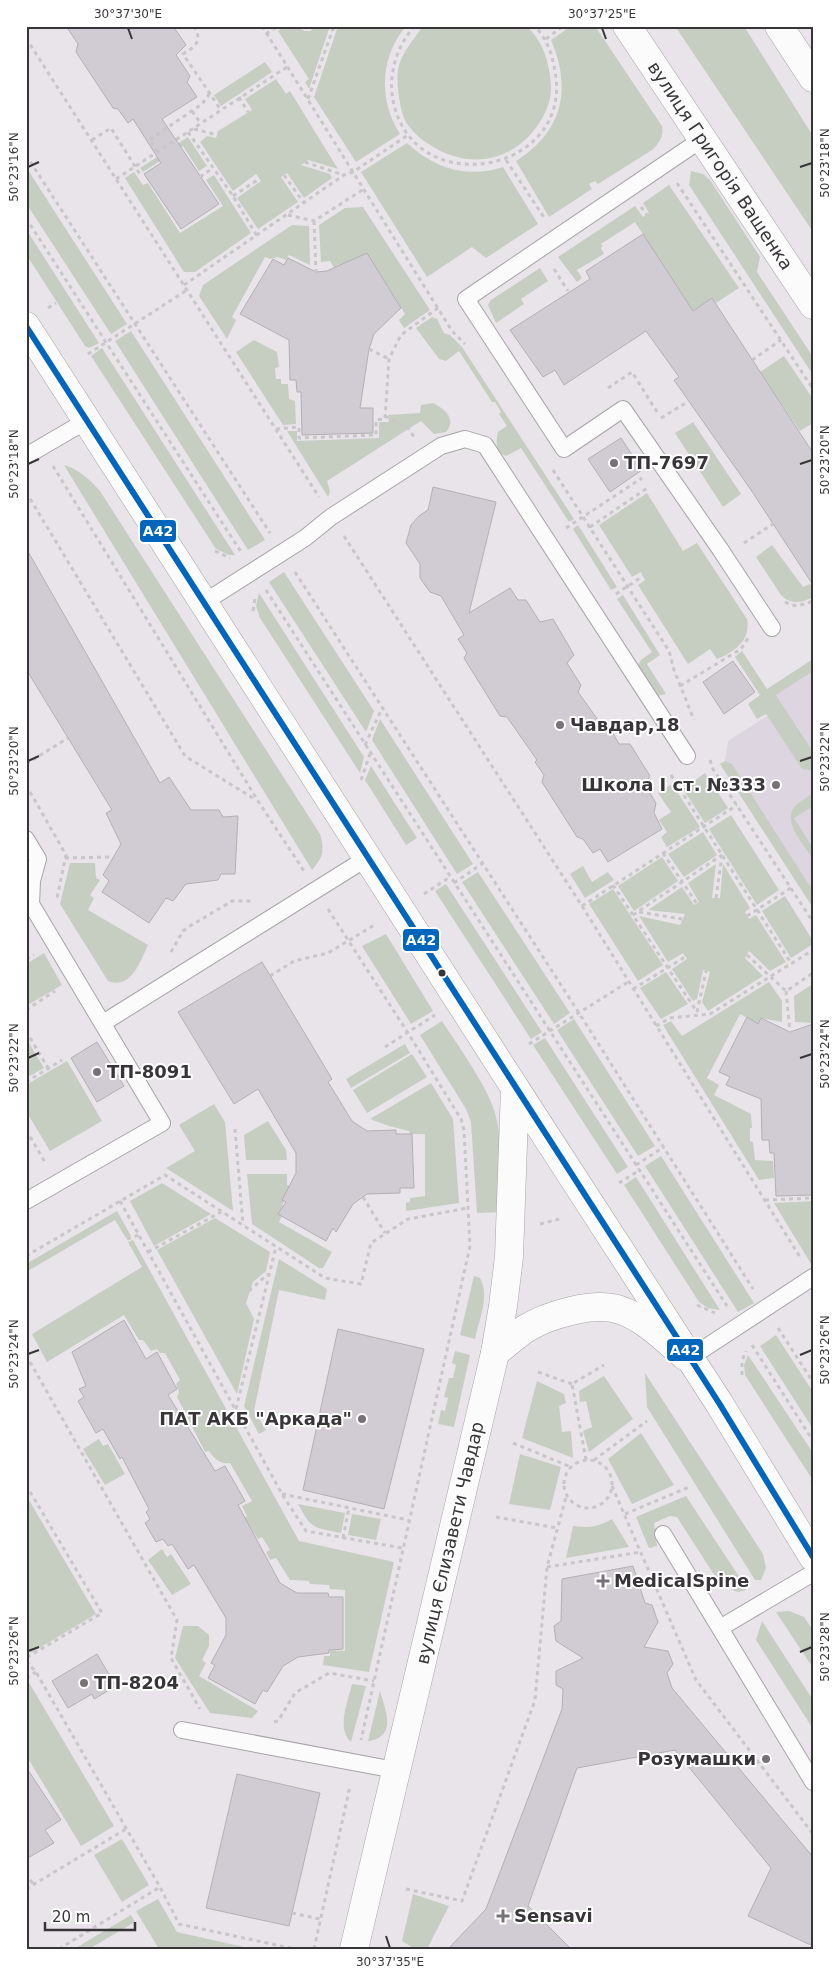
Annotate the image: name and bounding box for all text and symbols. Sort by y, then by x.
text: 30°37'30"E [94,7,162,21]
text: 30°37'25"E [568,7,636,21]
street label: вулиця Григорія Ващенка [644,57,798,274]
text: 50°23'18"N [818,128,832,198]
text: 50°23'16"N [7,132,21,202]
text: 50°23'20"N [818,425,832,495]
text: 50°23'18"N [7,429,21,499]
place label: ТП-7697 [624,452,709,473]
marker: ТП-7697 [608,457,620,469]
line badge: А42 [139,519,177,543]
text: А42 [143,523,173,539]
place label: Чавдар,18 [570,714,680,735]
marker: Чавдар,18 [554,719,566,731]
text: 50°23'22"N [818,722,832,792]
text: 50°23'20"N [7,726,21,796]
place label: Школа І ст. №333 [581,774,766,795]
marker: Школа І ст. №333 [770,779,782,791]
line badge: А42 [402,928,440,952]
text: А42 [406,932,436,948]
unlabelled marker [437,968,447,978]
text: 50°23'24"N [818,1019,832,1089]
text: 50°23'22"N [7,1023,21,1093]
place label: ТП-8091 [107,1061,192,1082]
marker: ТП-8091 [91,1066,103,1078]
text: 50°23'26"N [818,1315,832,1385]
text: 50°23'24"N [7,1319,21,1389]
line badge: А42 [666,1338,704,1362]
text: А42 [670,1342,700,1358]
place label: ПАТ АКБ "Аркада" [159,1408,352,1429]
marker: ПАТ АКБ "Аркада" [356,1413,368,1425]
street label: вулиця Єлизавети Чавдар [411,1420,488,1666]
place label: MedicalSpine [614,1570,749,1591]
marker: MedicalSpine [596,1574,610,1588]
text: 50°23'28"N [818,1612,832,1682]
text: 50°23'26"N [7,1616,21,1686]
place label: ТП-8204 [94,1672,179,1693]
marker: ТП-8204 [78,1677,90,1689]
place label: Розумашки [637,1748,756,1769]
marker: Розумашки [760,1753,772,1765]
scale bar [45,1900,135,1932]
place label: Sensavi [514,1905,593,1926]
text: 20 m [52,1908,90,1926]
marker: Sensavi [496,1909,510,1923]
text: 30°37'35"E [356,1955,424,1969]

